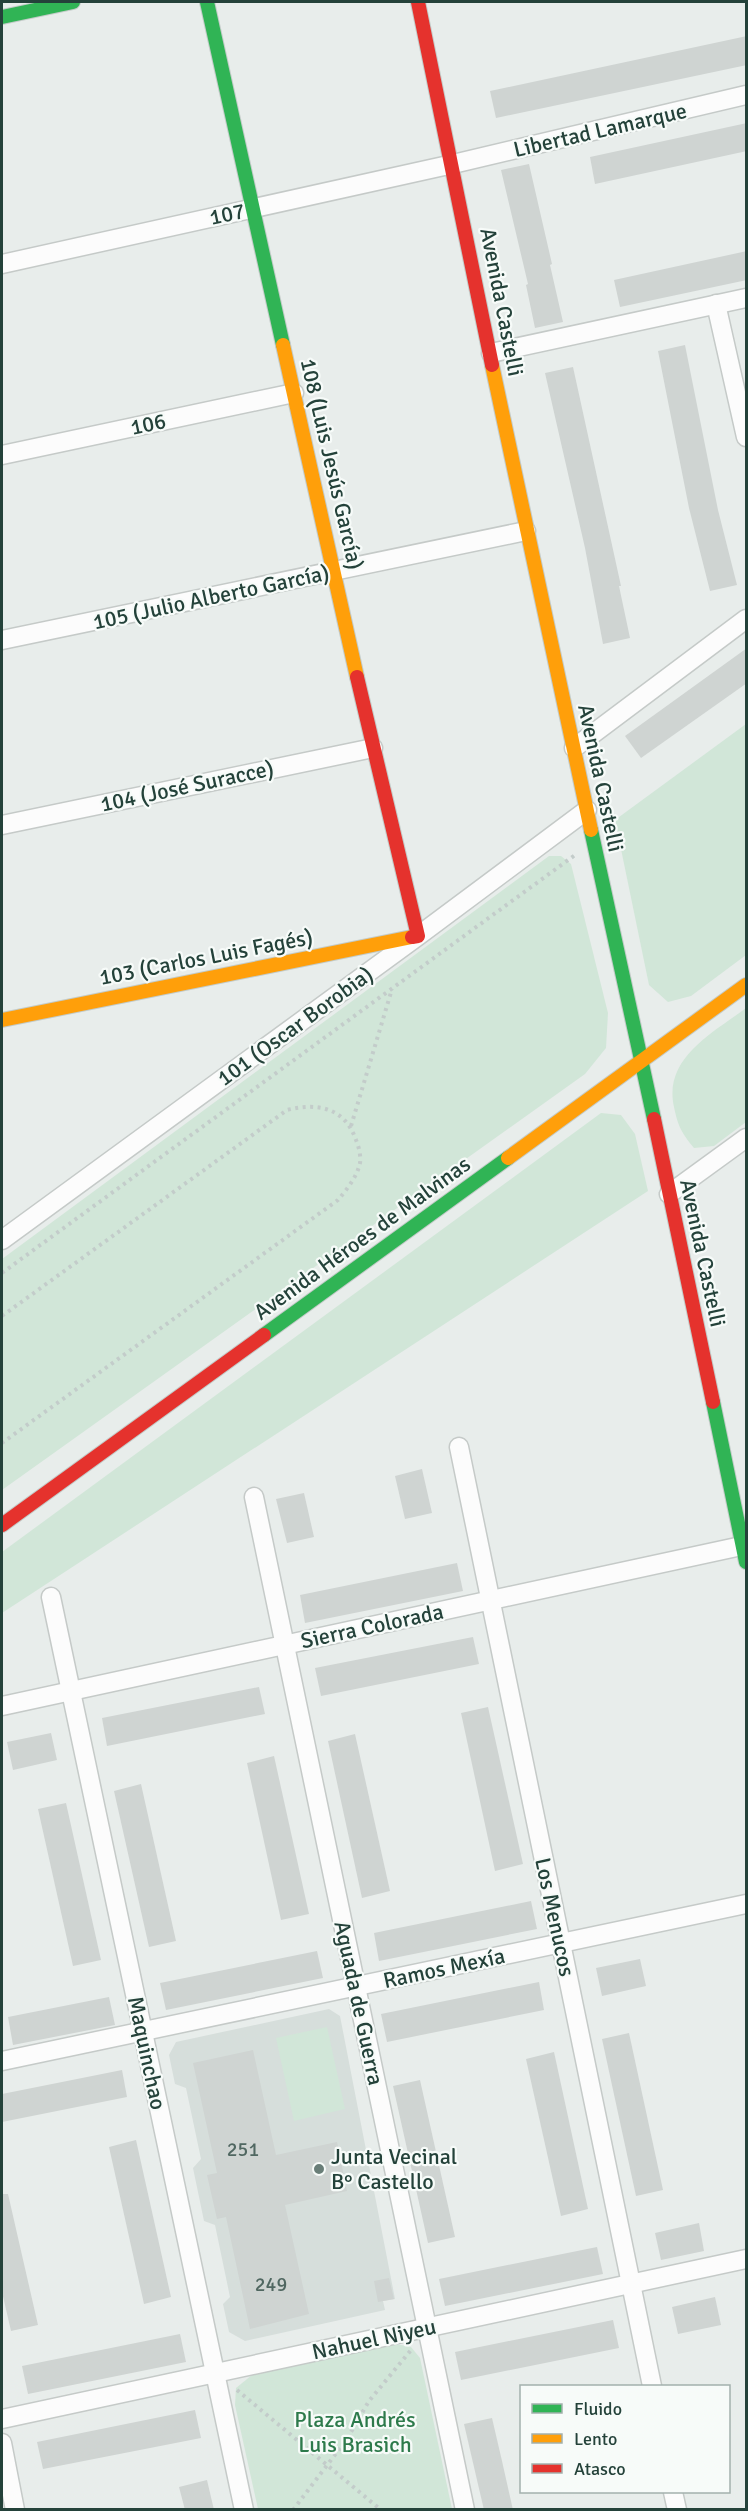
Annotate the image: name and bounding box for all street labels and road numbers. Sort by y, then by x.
street label: Libertad Lamarque [511,97,689,163]
street label: 107 [207,197,247,231]
street label: Avenida Castelli [474,226,530,378]
street label: 108 (Luis Jesús García) [295,356,369,572]
street label: 106 [128,407,168,441]
street label: 105 (Julio Alberto García) [90,559,332,635]
street label: Avenida Castelli [572,702,630,854]
street label: 104 (José Suracce) [98,754,276,818]
street label: 103 (Carlos Luis Fagés) [97,923,315,991]
street label: 101 (Oscar Borobia) [212,960,378,1092]
street label: Avenida Héroes de Malvinas [248,1150,476,1326]
street label: Avenida Castelli [674,1177,732,1329]
street label: Sierra Colorada [298,1598,446,1654]
street label: Los Menucos [529,1855,581,1979]
street label: Aguada de Guerra [328,1918,390,2088]
street label: Ramos Mexía [381,1942,507,1994]
street label: Maquinchao [122,1994,172,2112]
street label: Nahuel Niyeu [310,2313,438,2365]

